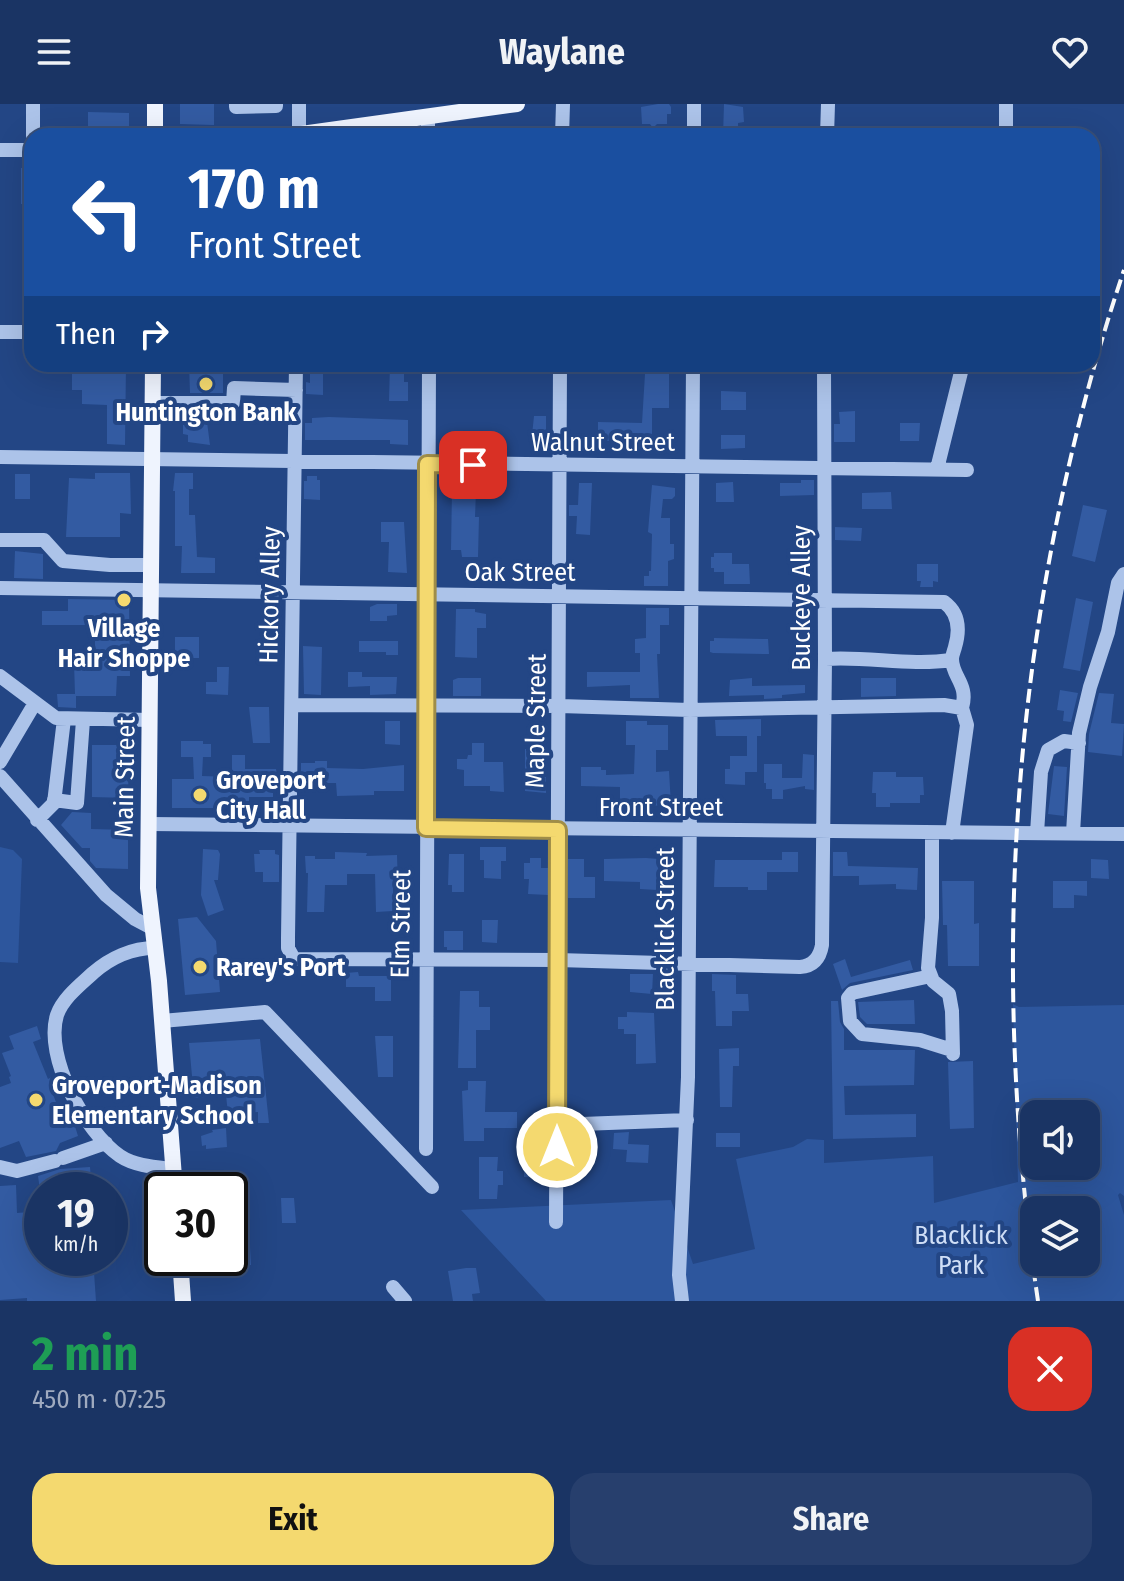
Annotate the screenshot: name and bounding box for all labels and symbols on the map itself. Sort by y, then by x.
marker: Huntington Bank [197,375,215,393]
place label: Huntington Bank [115,397,297,428]
street label: Walnut Street [531,427,675,458]
pin [439,431,507,499]
street label: Buckeye Alley [786,525,817,671]
street label: Hickory Alley [253,526,287,664]
street label: Oak Street [465,557,576,588]
marker: Village Hair Shoppe [115,591,133,609]
place label: Village Hair Shoppe [58,613,190,674]
street label: Maple Street [519,653,553,789]
street label: Main Street [108,715,142,838]
place label: Groveport City Hall [216,765,327,826]
marker: Groveport City Hall [191,786,209,804]
street label: Front Street [599,792,724,823]
street label: Blacklick Street [650,847,681,1011]
street label: Elm Street [385,869,417,979]
place label: Rarey's Port [216,952,347,983]
marker: Rarey's Port [191,958,209,976]
place label: Groveport-Madison Elementary School [52,1070,262,1131]
marker: Groveport-Madison Elementary School [27,1091,45,1109]
position arrow [515,1105,599,1189]
speed limit sign: 30 [144,1172,248,1276]
park label: Blacklick Park [914,1220,1009,1281]

